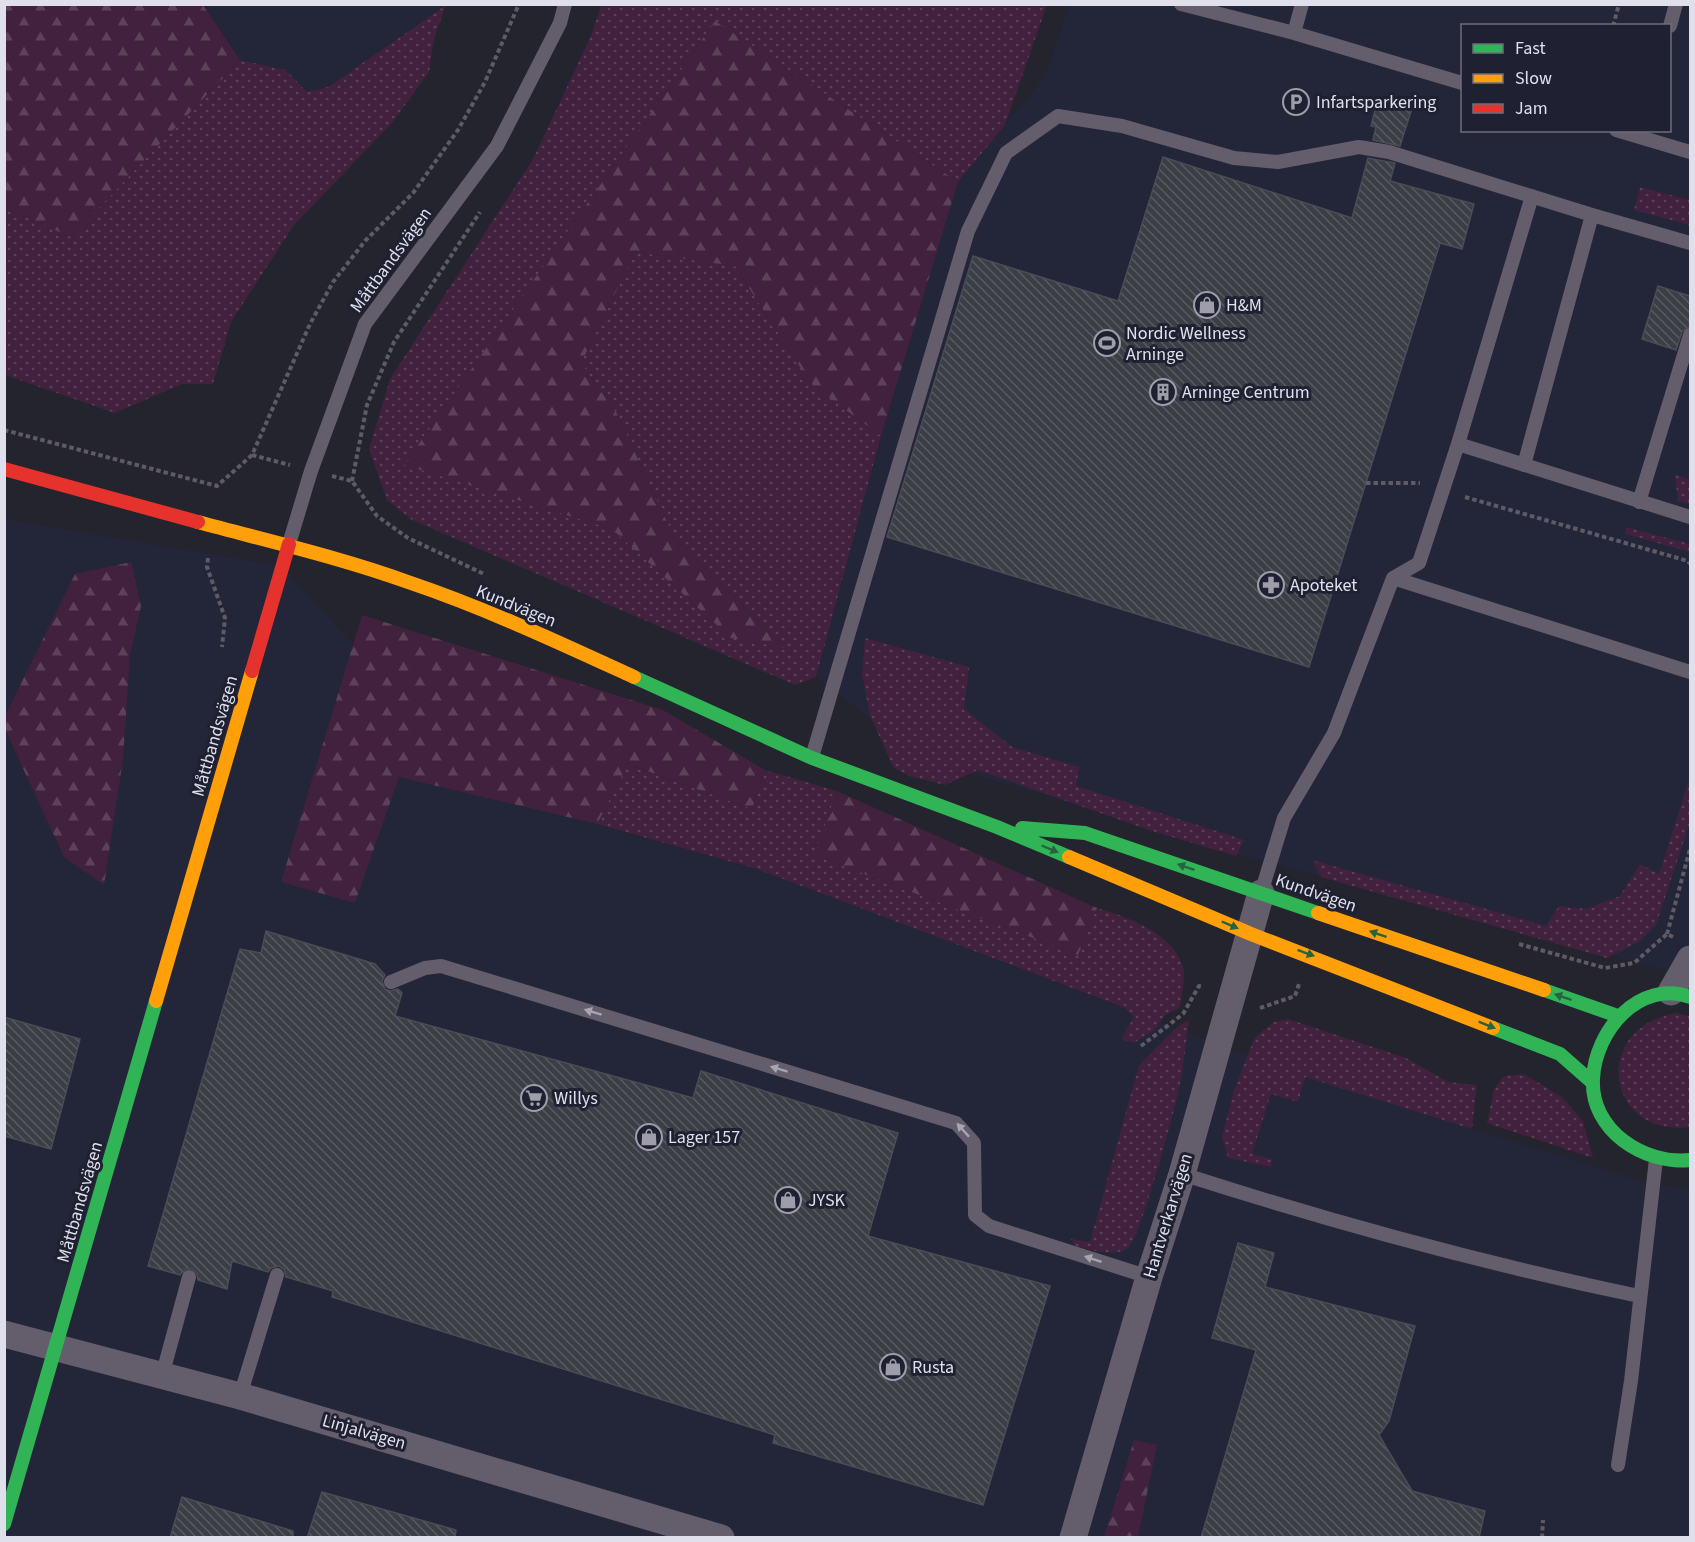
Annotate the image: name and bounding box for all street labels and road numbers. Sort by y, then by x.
street label: Måttbandsvägen [344,202,438,318]
street label: Kundvägen [472,579,560,633]
street label: Måttbandsvägen [186,673,244,799]
street label: Kundvägen [1272,867,1360,919]
street label: Måttbandsvägen [51,1139,109,1265]
street label: Hantverkarvägen [1137,1150,1199,1282]
street label: Linjalvägen [319,1408,409,1456]

